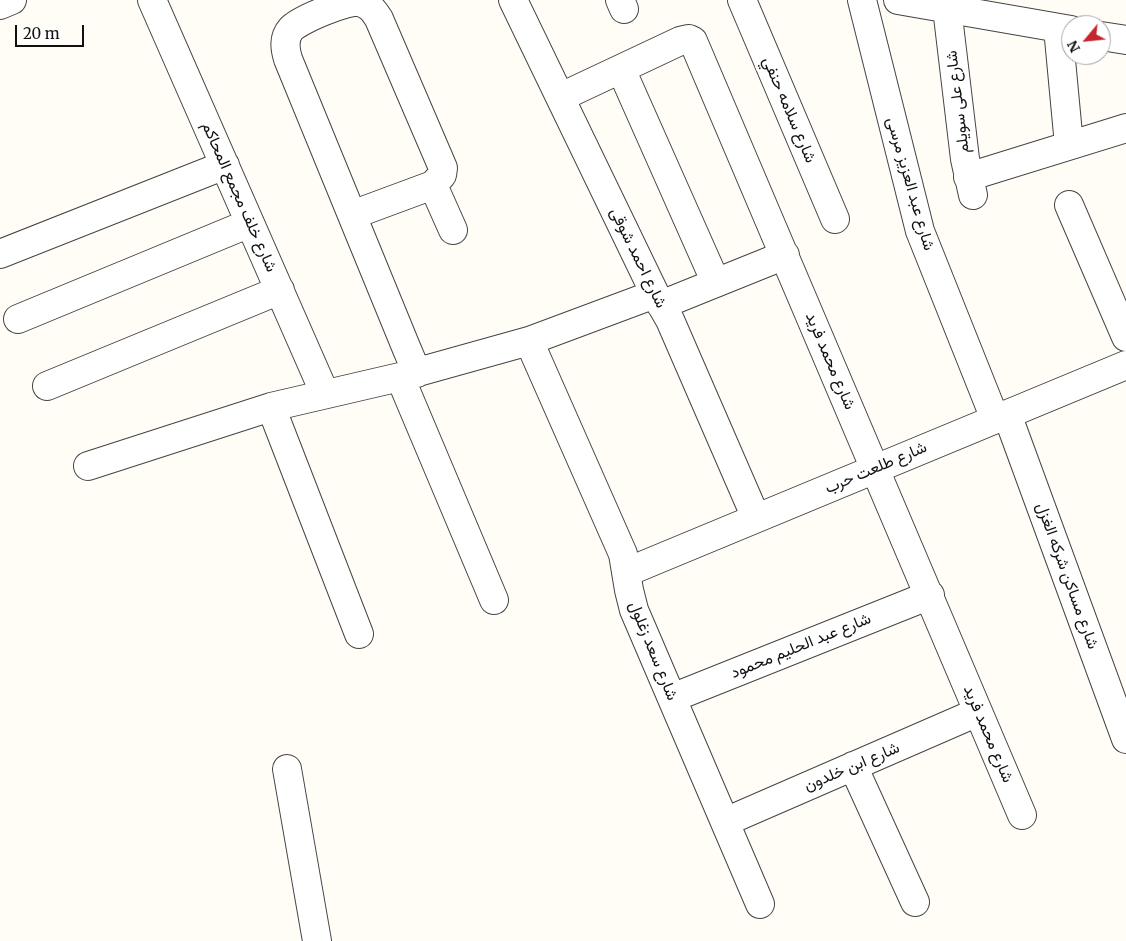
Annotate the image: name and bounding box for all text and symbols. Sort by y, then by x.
scale bar [18,15,86,47]
north arrow [1061,15,1111,65]
text: 20 m [23,24,60,43]
text: N [1063,37,1084,56]
street label: شارع على سويلم [942,49,974,155]
street label: شارع سلامه حنفي [758,54,820,166]
street label: شارع عبد العزيز مرسى [882,115,938,253]
street label: شارع خلف مجمع المحاكم [197,119,281,275]
street label: شارع احمد شوقى [605,205,671,311]
street label: شارع محمد فريد [801,309,859,413]
street label: شارع طلعت حرب [822,438,930,498]
street label: شارع مساكن شركه الغزل [1032,500,1102,652]
street label: شارع سعد زغلول [624,599,682,703]
street label: شارع عبد الحليم محمود [728,609,874,683]
street label: شارع محمد فريد [959,682,1017,786]
street label: شارع ابن خلدون [801,738,903,796]

